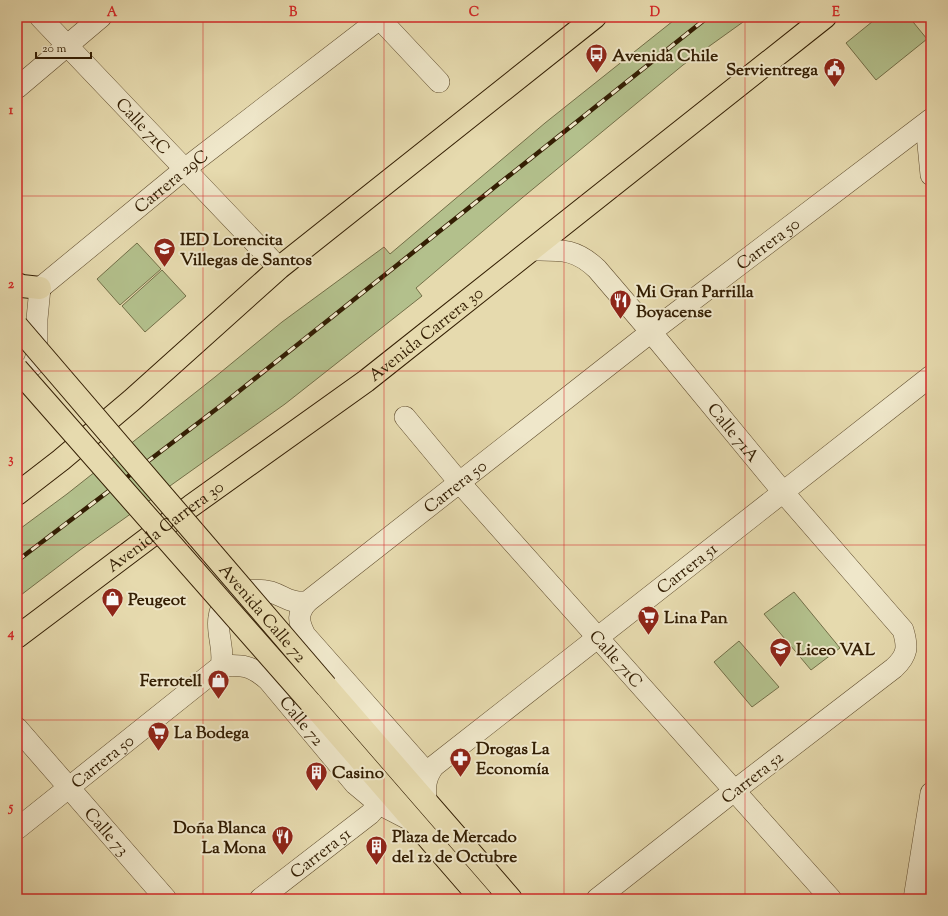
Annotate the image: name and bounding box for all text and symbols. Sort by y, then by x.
text: A [107,4,118,22]
text: B [289,4,298,22]
text: C [469,4,479,22]
text: D [650,4,660,22]
text: E [832,4,840,22]
scale bar [36,34,91,60]
text: 20 m [42,40,67,58]
bus stop icon: Avenida Chile [584,42,610,75]
place label: Avenida Chile [612,45,718,69]
public building icon: Servientrega [821,56,847,89]
place label: Servientrega [726,59,818,83]
street label: Calle 71C [109,93,175,161]
text: 1 [9,102,14,120]
street label: Carrera 29C [130,145,214,220]
street label: Carrera 50 [732,213,806,277]
place label: IED Lorencita Villegas de Santos [180,229,312,273]
school or university icon: IED Lorencita Villegas de Santos [152,236,178,269]
text: 2 [8,276,15,294]
place label: Mi Gran Parrilla Boyacense [636,281,754,325]
street label: Avenida Carrera 30 [364,282,489,388]
restaurant icon: Mi Gran Parrilla Boyacense [608,288,634,321]
street label: Calle 71A [700,399,764,468]
text: 3 [8,451,14,469]
street label: Carrera 50 [419,455,493,520]
street label: Avenida Carrera 30 [103,476,230,579]
street label: Carrera 51 [652,538,723,601]
street label: Avenida Calle 72 [212,559,311,669]
shop icon: Peugeot [100,586,126,619]
place label: Peugeot [128,589,186,613]
supermarket icon: Lina Pan [636,604,662,637]
place label: Lina Pan [664,607,729,631]
text: 4 [7,625,15,643]
street label: Calle 71C [583,626,647,694]
school or university icon: Liceo VAL [767,636,793,669]
place label: Liceo VAL [796,639,876,663]
shop icon: Ferrotell [205,667,231,700]
place label: Ferrotell [140,670,202,694]
street label: Calle 72 [273,692,329,752]
supermarket icon: La Bodega [145,719,171,752]
place label: La Bodega [174,722,249,746]
street label: Carrera 50 [67,730,140,795]
place label: Drogas La Economía [476,738,550,782]
pharmacy icon: Drogas La Economía [447,745,473,778]
street label: Carrera 52 [717,747,790,811]
building icon: Casino [303,759,329,792]
place label: Casino [332,762,384,786]
text: 5 [8,799,14,817]
street label: Calle 73 [78,803,134,862]
place label: Doña Blanca La Mona [173,817,266,861]
street label: Carrera 51 [286,823,357,885]
restaurant icon: Doña Blanca La Mona [269,824,295,857]
place label: Plaza de Mercado del 12 de Octubre [392,826,517,870]
building icon: Plaza de Mercado del 12 de Octubre [364,833,390,866]

